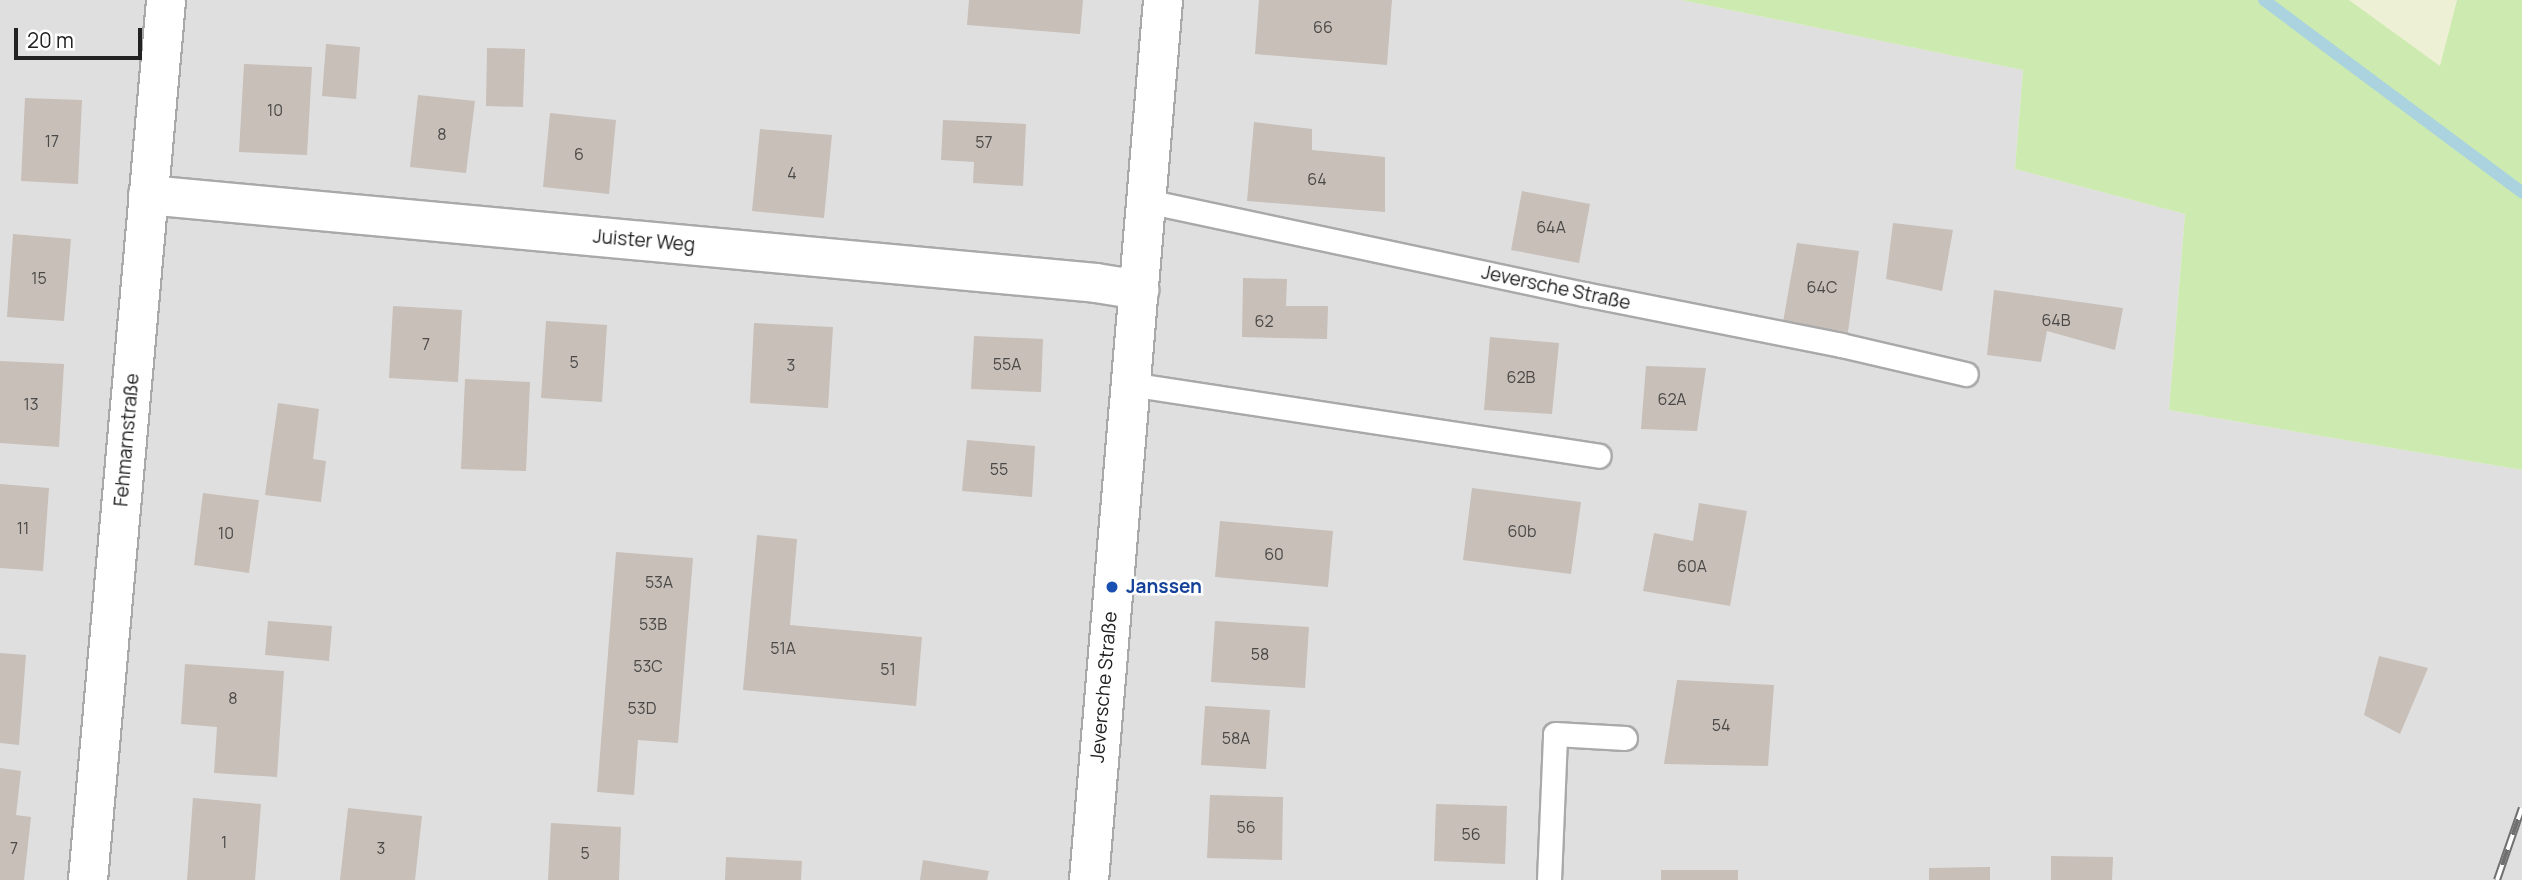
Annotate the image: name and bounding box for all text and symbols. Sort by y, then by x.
scale bar [18,14,145,58]
house number: 66 [1313,17,1333,37]
text: 20 m [27,26,74,54]
house number: 10 [267,100,283,120]
house number: 8 [437,124,447,144]
house number: 17 [45,131,59,151]
house number: 57 [975,132,993,152]
house number: 6 [574,144,584,164]
house number: 4 [787,163,797,183]
house number: 64 [1307,169,1327,189]
house number: 64A [1536,217,1566,237]
street label: Juister Weg [592,225,696,257]
street label: Jeversche Straße [1479,261,1633,315]
house number: 15 [31,268,47,288]
house number: 64C [1807,277,1837,297]
house number: 64B [2041,310,2071,330]
house number: 62 [1254,311,1274,331]
house number: 7 [422,334,430,354]
house number: 5 [569,352,579,372]
house number: 55A [993,354,1021,374]
house number: 3 [787,355,795,375]
house number: 62B [1507,367,1535,387]
street label: Fehmarnstraße [110,372,144,508]
house number: 62A [1658,389,1686,409]
house number: 13 [23,394,39,414]
house number: 55 [990,459,1008,479]
house number: 11 [17,518,29,538]
house number: 60b [1507,521,1537,541]
house number: 10 [218,523,234,543]
house number: 60 [1264,544,1284,564]
house number: 60A [1677,556,1707,576]
house number: 53A [645,572,673,592]
place label: Janssen [1126,576,1202,598]
marker: Janssen [1104,579,1120,595]
street label: Jeversche Straße [1086,610,1122,764]
house number: 53B [639,614,667,634]
house number: 51A [770,638,796,658]
house number: 58 [1251,644,1269,664]
house number: 53C [633,656,663,676]
house number: 51 [880,659,896,679]
house number: 8 [228,688,238,708]
house number: 53D [628,698,656,718]
house number: 54 [1712,715,1730,735]
house number: 58A [1222,728,1250,748]
house number: 56 [1236,817,1256,837]
house number: 56 [1461,824,1481,844]
house number: 1 [221,832,227,852]
house number: 7 [10,838,18,858]
house number: 3 [377,838,385,858]
house number: 5 [580,843,590,863]

